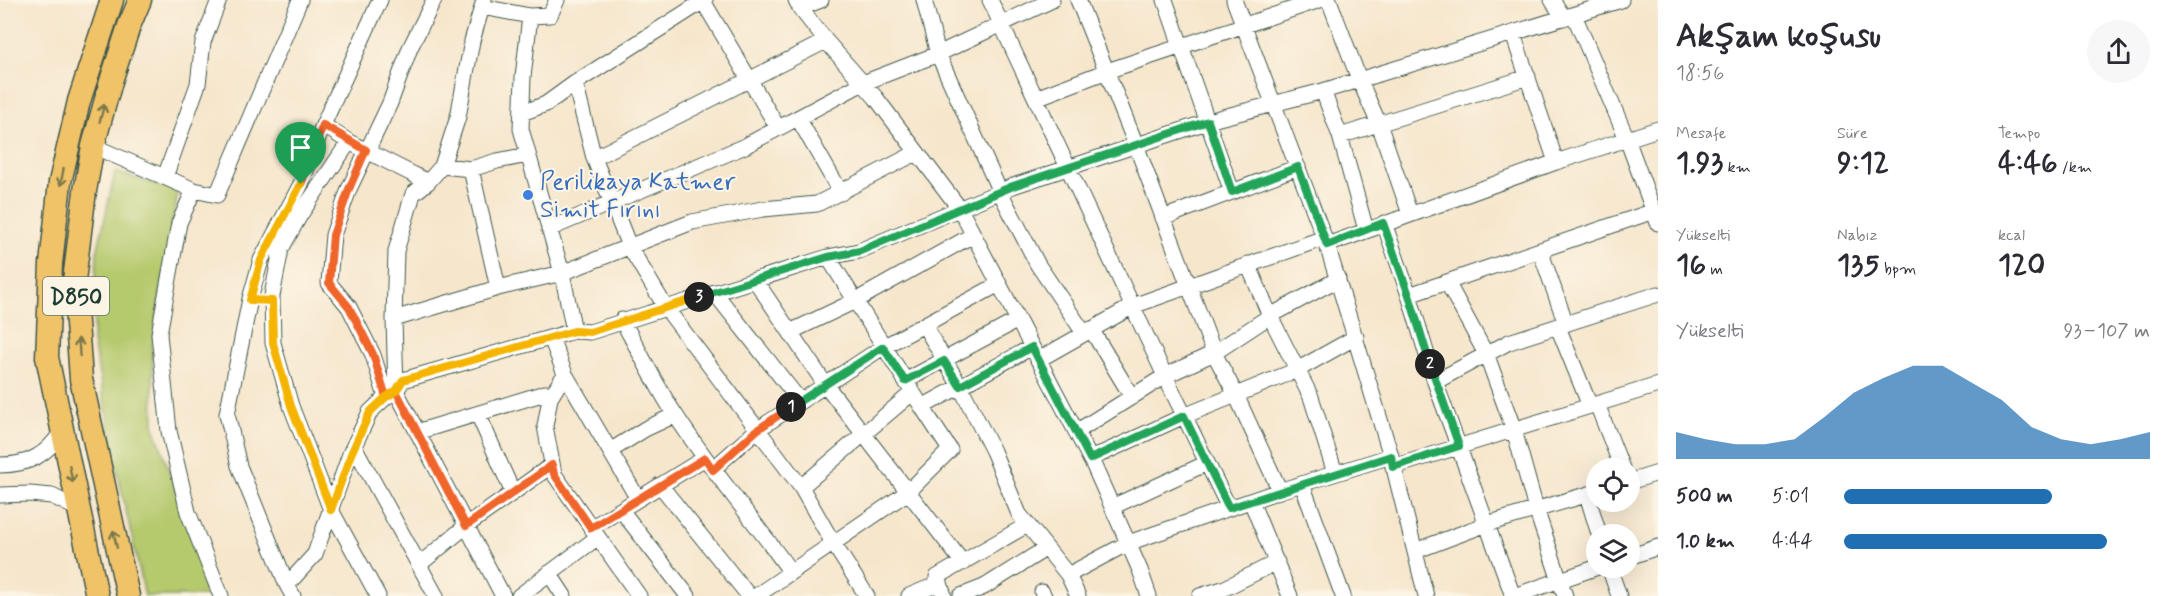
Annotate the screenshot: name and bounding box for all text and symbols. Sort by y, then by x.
text: Akşam koşusu [1676,15,1881,59]
button: share [2087,20,2150,83]
text: 18:56 [1676,60,1724,87]
one-way arrow [97,104,108,123]
pin [275,122,326,184]
text: Mesafe [1676,123,1726,144]
text: Süre [1837,123,1868,144]
text: Tempo [1998,123,2040,144]
icon: arrive [284,131,317,164]
text: 1.93 [1676,144,1723,183]
text: 9:12 [1837,144,1889,183]
text: 4:46 [1998,144,2058,183]
text: km [1723,157,1751,178]
text: /km [2058,157,2092,178]
one-way arrow [56,167,67,186]
place label: Perilikaya Katmer Simit Fırını [540,167,736,226]
marker: Perilikaya Katmer Simit Fırını [521,188,535,202]
text: Yükselti [1676,225,1730,246]
text: Nabız [1837,225,1878,246]
text: kcal [1998,225,2025,246]
text: 16 [1676,246,1706,285]
text: 135 [1837,246,1880,285]
text: 120 [1998,246,2045,285]
text: m [1706,259,1723,280]
text: bpm [1880,259,1916,280]
road number: D850 [43,277,109,315]
pin: 3 [684,282,714,312]
text: 3 [695,286,703,307]
text: Yükselti [1676,318,1744,345]
text: 93–107 m [2063,318,2150,345]
one-way arrow [73,338,84,358]
pin: 2 [1415,349,1445,379]
text: 2 [1426,353,1434,374]
pin: 1 [776,392,806,422]
text: 1 [787,396,795,417]
map controls [1586,458,1640,578]
button: locate [1586,458,1640,512]
one-way arrow [66,464,77,483]
text: 500 m [1676,483,1733,510]
text: 5:01 [1772,483,1809,510]
button: layers [1586,524,1640,578]
text: 1.0 km [1676,528,1735,555]
text: 4:44 [1772,528,1813,555]
one-way arrow [109,530,121,549]

